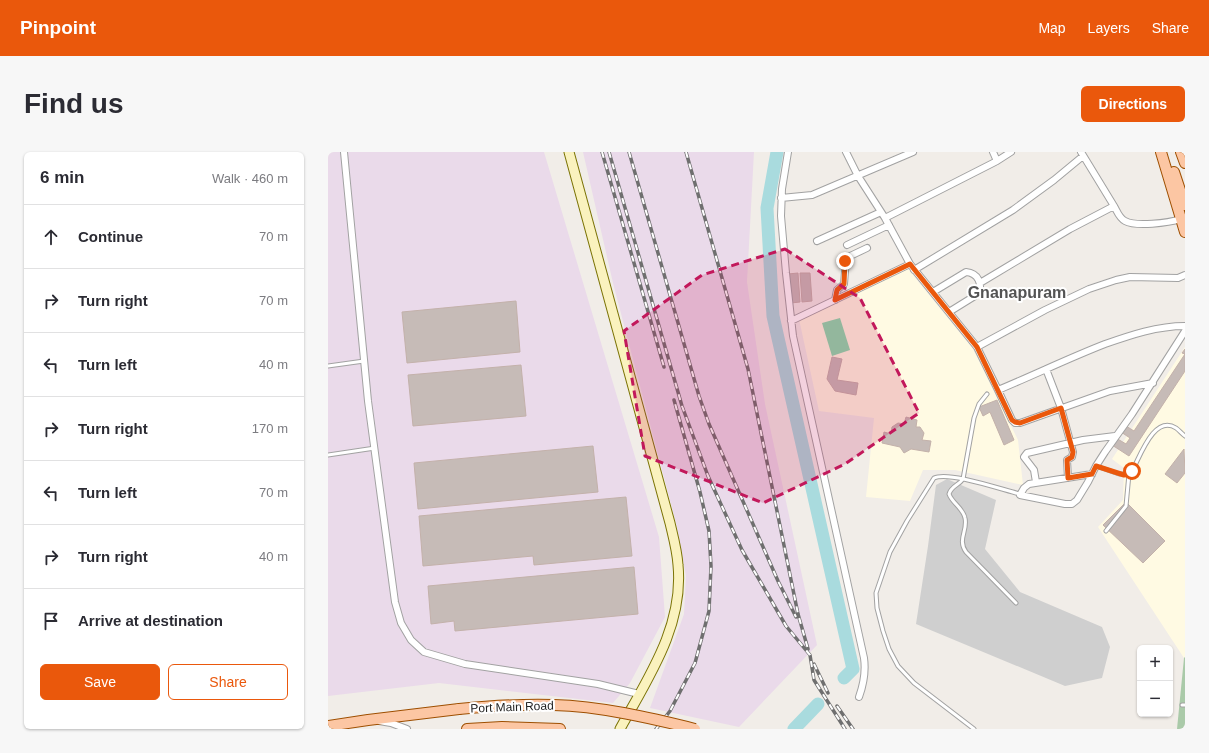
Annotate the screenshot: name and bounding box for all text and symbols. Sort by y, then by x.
text: Pinpoint [20,17,96,38]
text: Map [1038,20,1066,36]
text: Layers [1088,20,1130,36]
text: Share [1152,20,1189,36]
button: Directions [1081,86,1185,122]
text: Find us [24,88,124,119]
text: 6 min [40,168,84,187]
text: Walk · 460 m [212,171,288,186]
icon: ahead [40,226,62,248]
text: Continue [78,228,143,245]
text: 70 m [259,229,288,244]
route end [836,252,854,270]
district label: Gnanapuram [968,284,1066,301]
icon: right [40,290,62,312]
text: Turn right [78,292,148,309]
text: 70 m [259,293,288,308]
icon: left [40,354,62,376]
text: Turn left [78,356,137,373]
text: 40 m [259,357,288,372]
icon: right [40,418,62,440]
text: Turn right [78,420,148,437]
text: 170 m [252,421,288,436]
route start [1123,462,1141,480]
icon: left [40,482,62,504]
text: Turn left [78,484,137,501]
text: 70 m [259,485,288,500]
icon: right [40,546,62,568]
text: Turn right [78,548,148,565]
text: 40 m [259,549,288,564]
icon: arrive [40,610,62,632]
text: Arrive at destination [78,612,223,629]
map controls [1137,645,1173,717]
button: + [1137,645,1173,681]
button: Save [40,664,160,700]
button: Share [168,664,288,700]
button: − [1137,681,1173,717]
street label: Port Main Road [470,699,554,715]

